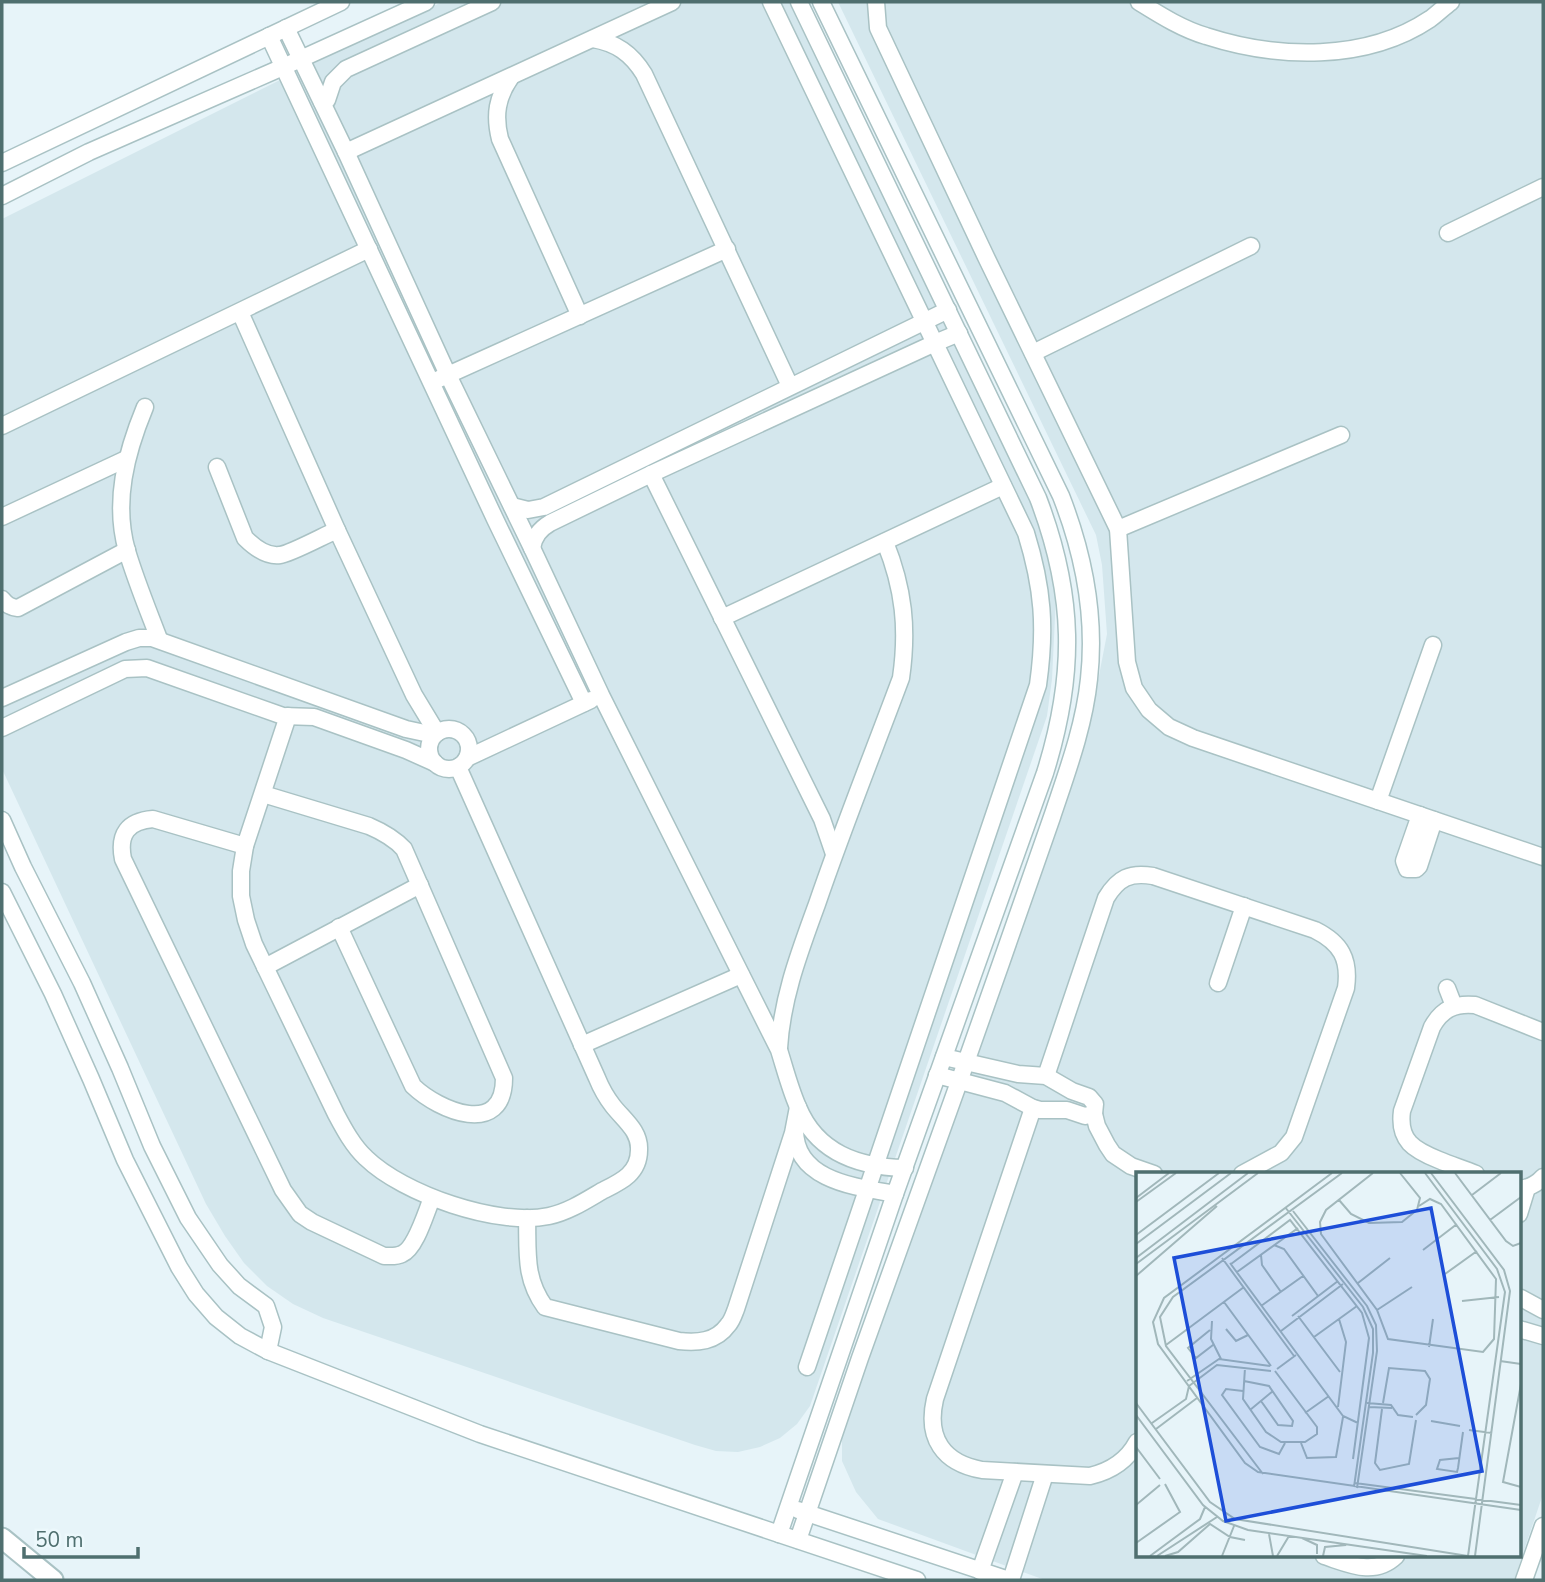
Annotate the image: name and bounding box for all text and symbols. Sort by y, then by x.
inset map [1136,1172,1520,1558]
scale bar [24,1516,138,1560]
text: 50 m [35,1526,84,1554]

